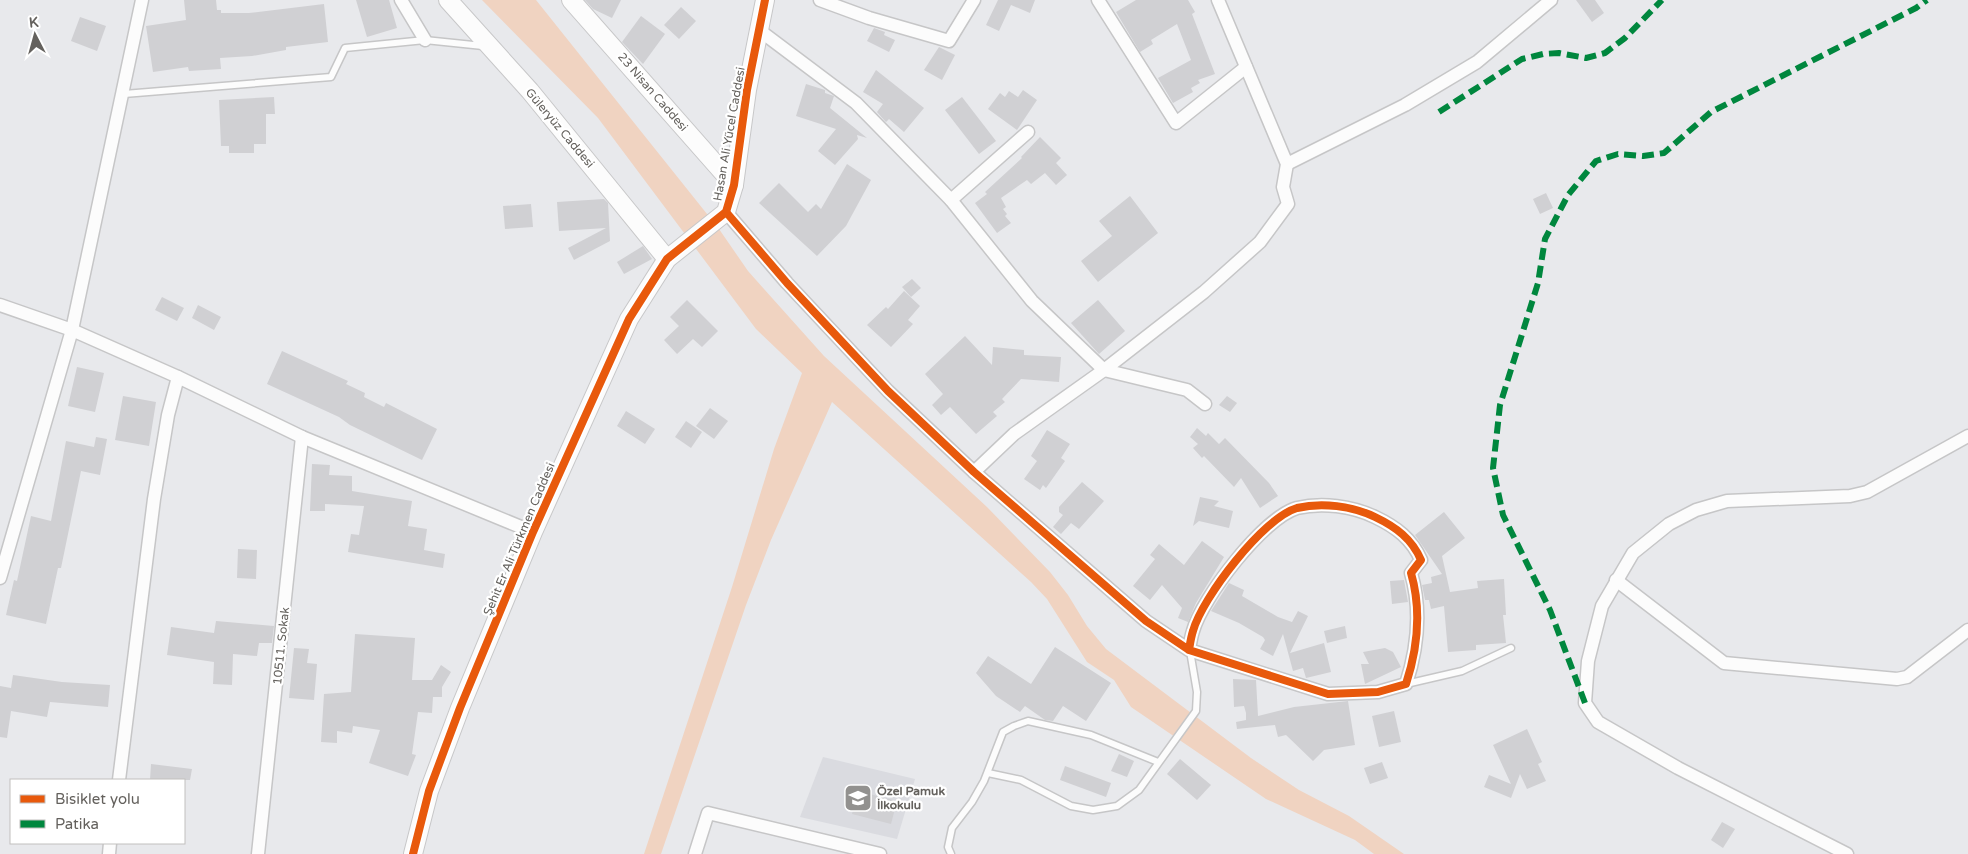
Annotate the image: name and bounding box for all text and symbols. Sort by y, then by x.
north arrow [10,10,60,60]
text: K [28,14,40,32]
street label: 23 Nisan Caddesi [615,50,691,134]
street label: Hasan Ali Yücel Caddesi [710,66,748,202]
street label: Güleryüz Caddesi [523,85,597,171]
street label: Şehit Er Ali Türkmen Caddesi [480,461,558,617]
street label: 10511. Sokak [270,606,292,686]
legend [10,779,185,844]
school or university icon: Özel Pamuk İlkokulu [843,783,873,813]
place label: Özel Pamuk İlkokulu [877,784,945,812]
text: Bisiklet yolu [55,790,140,808]
text: Patika [55,815,99,833]

